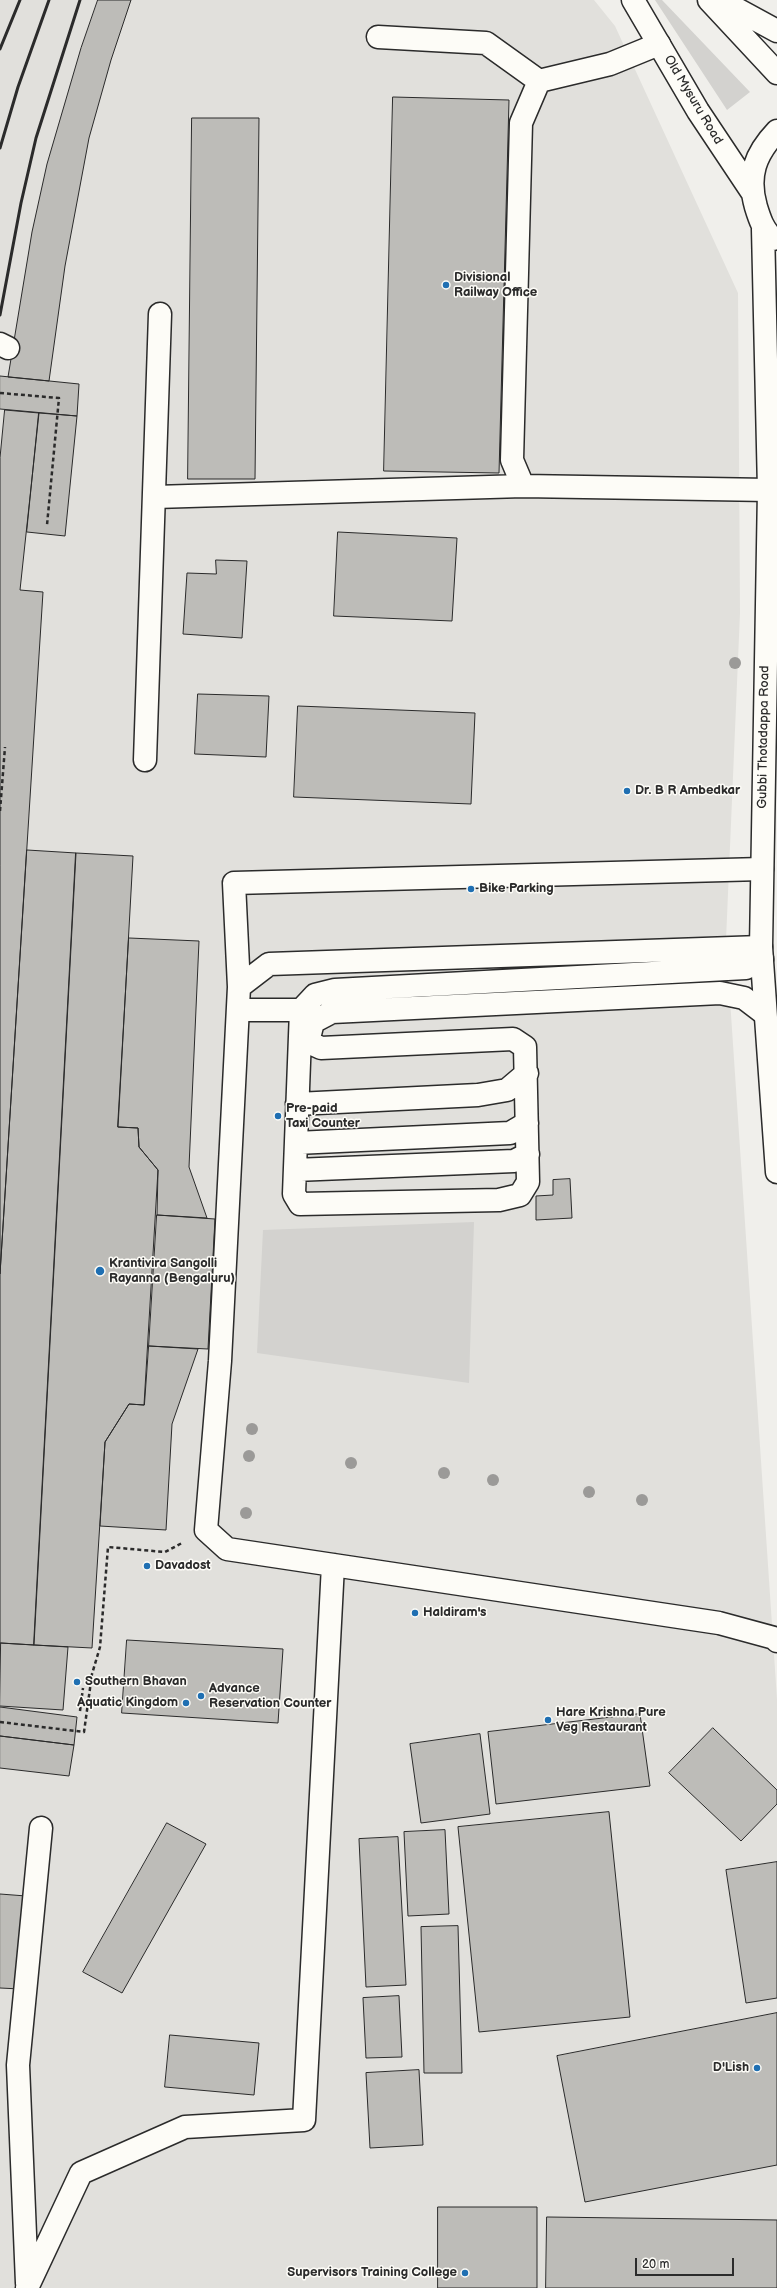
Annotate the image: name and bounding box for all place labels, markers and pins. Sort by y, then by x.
place label: Divisional Railway Office [454,270,537,301]
marker: Divisional Railway Office [441,280,451,290]
place label: Dr. B R Ambedkar [635,783,740,799]
marker: Dr. B R Ambedkar [622,786,632,796]
place label: Bike Parking [479,881,554,897]
marker: Bike Parking [466,884,476,894]
place label: Pre-paid Taxi Counter [286,1101,360,1132]
marker: Pre-paid Taxi Counter [273,1111,283,1121]
place label: Krantivira Sangolli Rayanna (Bengaluru) [109,1256,235,1287]
marker: Krantivira Sangolli Rayanna (Bengaluru) [94,1265,106,1277]
place label: Davadost [155,1558,211,1574]
marker: Davadost [142,1561,152,1571]
place label: Haldiram's [423,1605,486,1621]
marker: Haldiram's [410,1608,420,1618]
place label: Southern Bhavan [85,1674,187,1690]
marker: Southern Bhavan [72,1677,82,1687]
place label: Advance Reservation Counter [209,1681,332,1712]
marker: Advance Reservation Counter [196,1691,206,1701]
place label: Aquatic Kingdom [77,1695,178,1711]
marker: Aquatic Kingdom [181,1698,191,1708]
place label: Hare Krishna Pure Veg Restaurant [556,1705,666,1736]
marker: Hare Krishna Pure Veg Restaurant [543,1715,553,1725]
place label: D'Lish [713,2060,749,2076]
marker: D'Lish [752,2063,762,2073]
place label: Supervisors Training College [287,2265,457,2281]
marker: Supervisors Training College [460,2268,470,2278]

